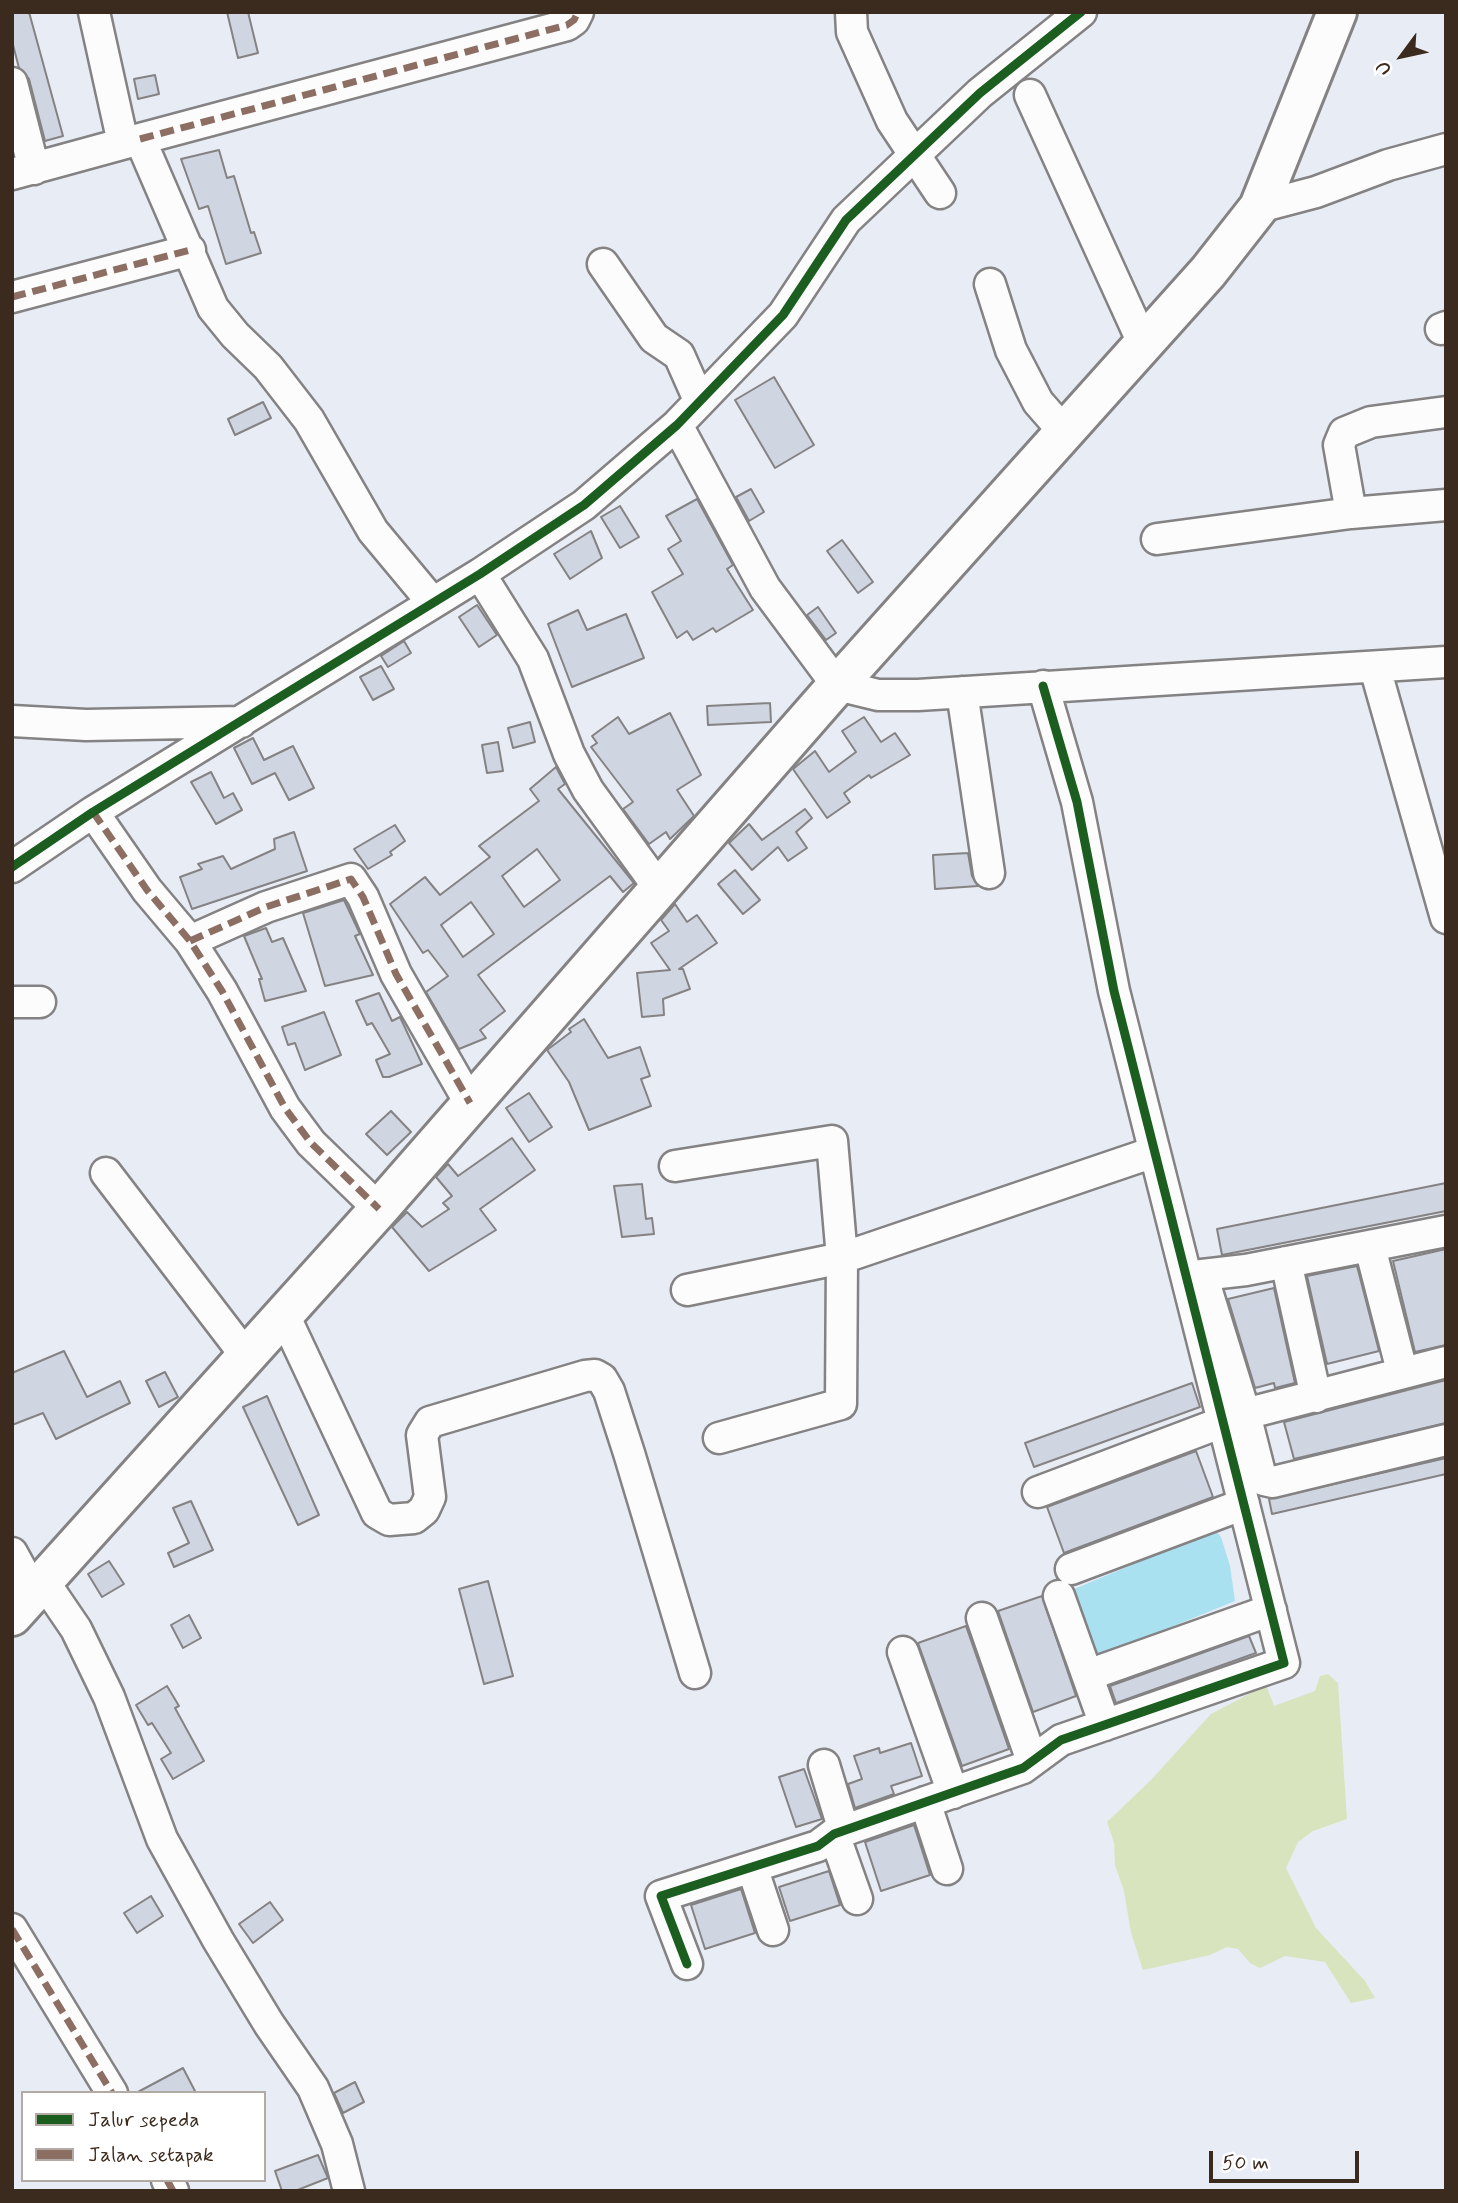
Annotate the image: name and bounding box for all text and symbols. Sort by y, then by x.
north arrow [1367,21,1437,91]
text: U [1370,56,1398,80]
legend [21,2091,266,2182]
text: Jalur sepeda [88,2106,199,2134]
scale bar [1213,2136,1364,2180]
text: Jalan setapak [88,2141,214,2169]
text: 50 m [1222,2149,1269,2177]

